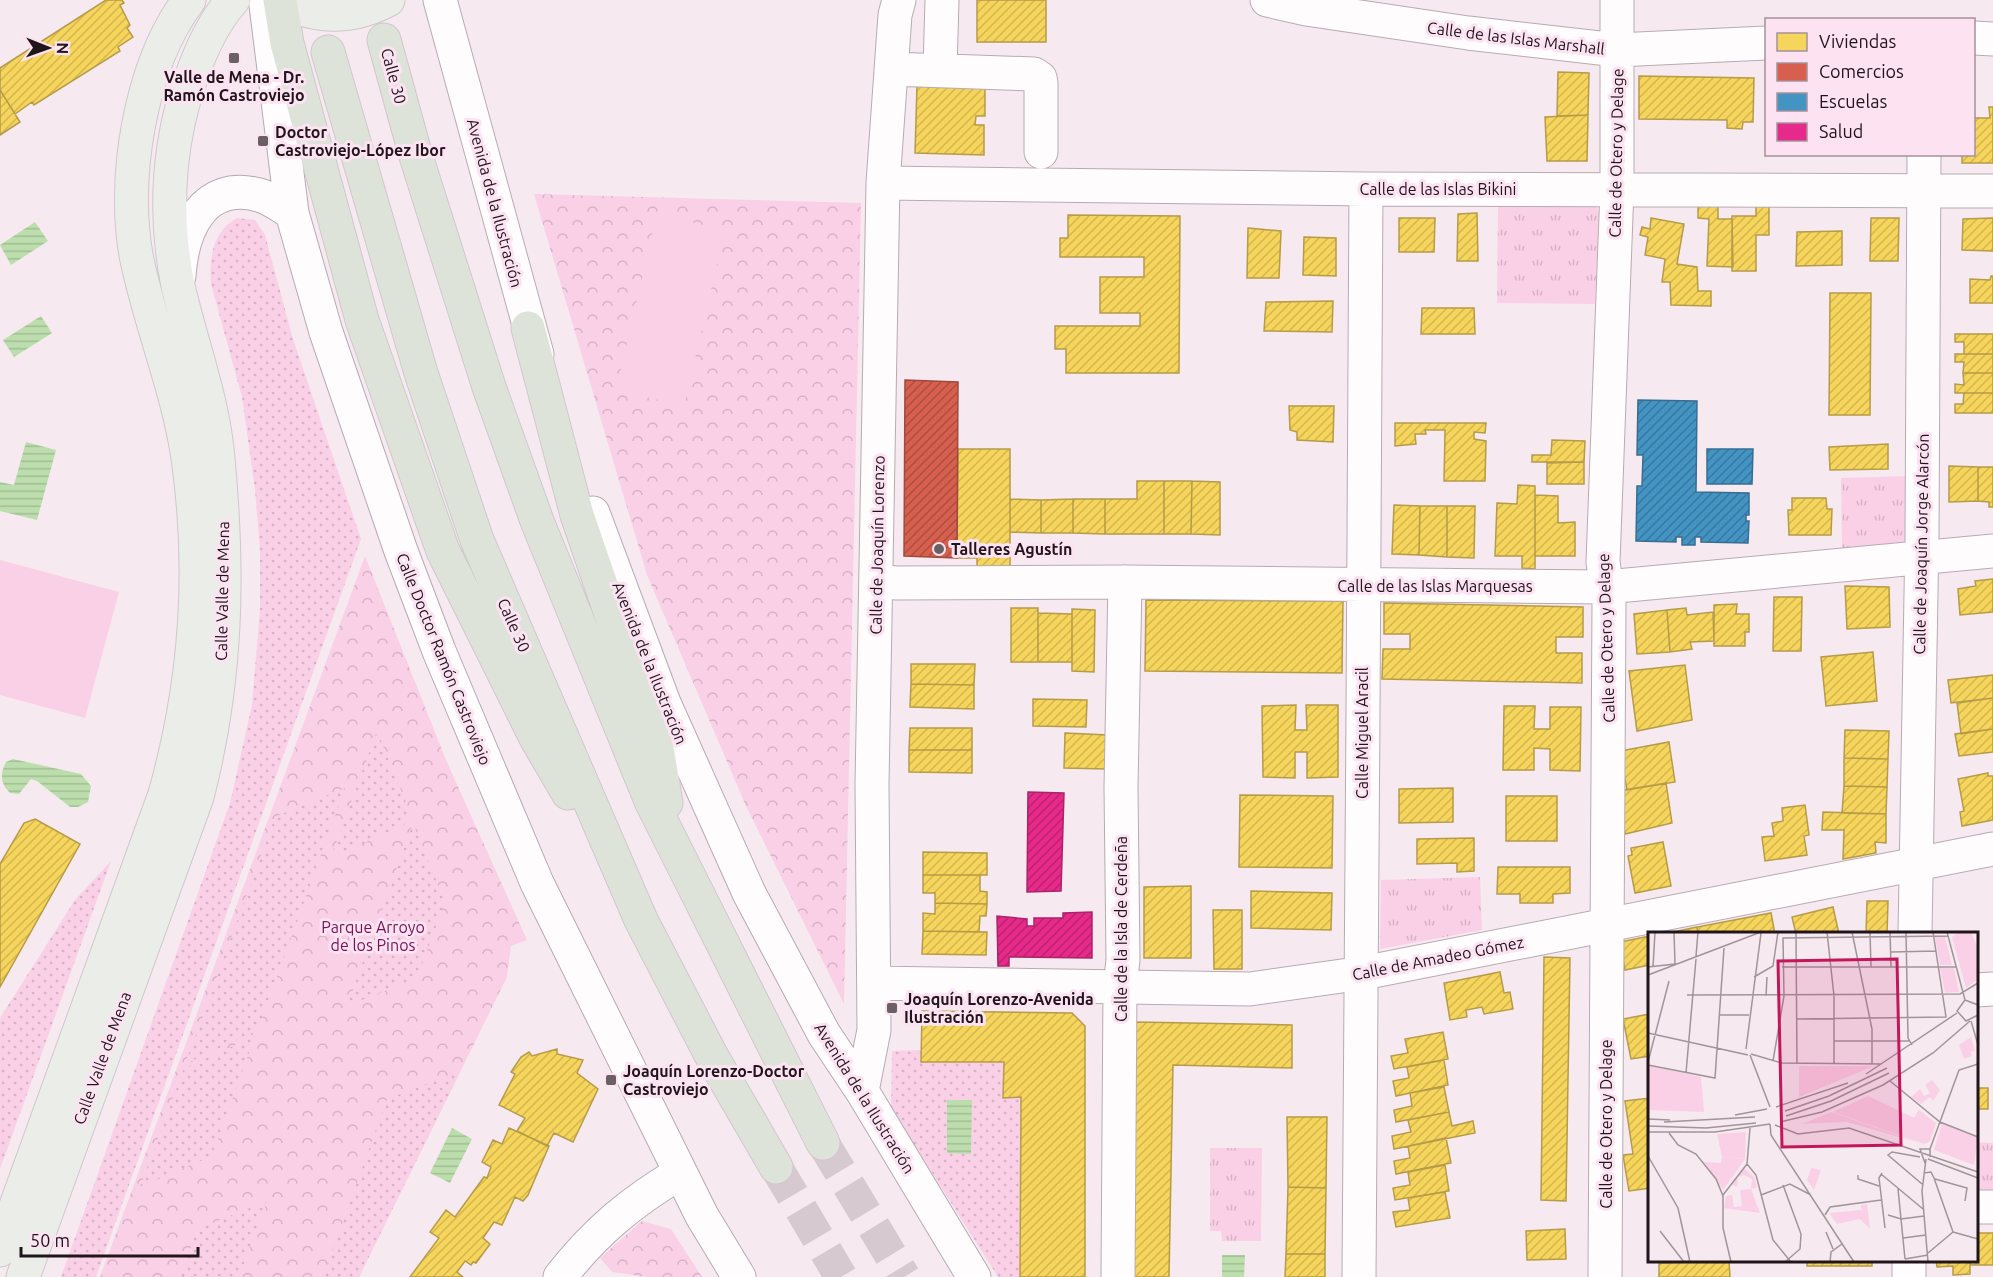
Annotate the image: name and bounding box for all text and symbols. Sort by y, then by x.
north arrow [18,18,78,78]
street label: Calle de las Islas Marshall [1426,18,1606,58]
legend [1765,18,1975,156]
text: Viviendas [1819,31,1896,51]
text: N [54,42,72,54]
street label: Calle 30 [378,46,410,106]
marker: Valle de Mena - Dr. Ramón Castroviejo [227,51,241,65]
text: Comercios [1819,61,1904,81]
place label: Valle de Mena - Dr. Ramón Castroviejo [163,68,305,104]
street label: Calle de Otero y Delage [1606,68,1626,238]
text: Escuelas [1819,91,1887,111]
street label: Avenida de la Ilustración [464,117,526,289]
text: Salud [1819,121,1863,141]
place label: Doctor Castroviejo-López Ibor [275,123,446,159]
marker: Doctor Castroviejo-López Ibor [256,134,270,148]
street label: Calle de las Islas Bikini [1360,180,1516,198]
street label: Calle de Joaquín Jorge Alarcón [1910,433,1932,655]
street label: Calle de Joaquín Lorenzo [866,455,888,635]
street label: Calle Valle de Mena [212,521,232,661]
place label: Talleres Agustín [951,540,1072,558]
marker: Talleres Agustín [932,542,946,556]
street label: Calle Doctor Ramón Castroviejo [393,550,495,768]
street label: Calle de Otero y Delage [1594,553,1618,723]
street label: Calle de las Islas Marquesas [1337,577,1533,595]
street label: Avenida de la Ilustración [609,579,691,747]
street label: Calle 30 [494,595,534,655]
street label: Calle Miguel Aracil [1353,667,1371,799]
street label: Calle de la Isla de Cerdeña [1112,836,1130,1022]
park label: Parque Arroyo de los Pinos [321,918,425,954]
inset map [1648,932,1978,1262]
street label: Calle de Amadeo Gómez [1351,933,1525,983]
street label: Calle Valle de Mena [70,989,134,1127]
place label: Joaquín Lorenzo-Avenida Ilustración [904,990,1094,1026]
marker: Joaquín Lorenzo-Avenida Ilustración [885,1001,899,1015]
street label: Avenida de la Ilustración [811,1020,919,1176]
street label: Calle de Otero y Delage [1597,1039,1615,1209]
place label: Joaquín Lorenzo-Doctor Castroviejo [623,1062,805,1098]
marker: Joaquín Lorenzo-Doctor Castroviejo [604,1073,618,1087]
scale bar [21,1220,198,1258]
text: 50 m [30,1230,70,1250]

